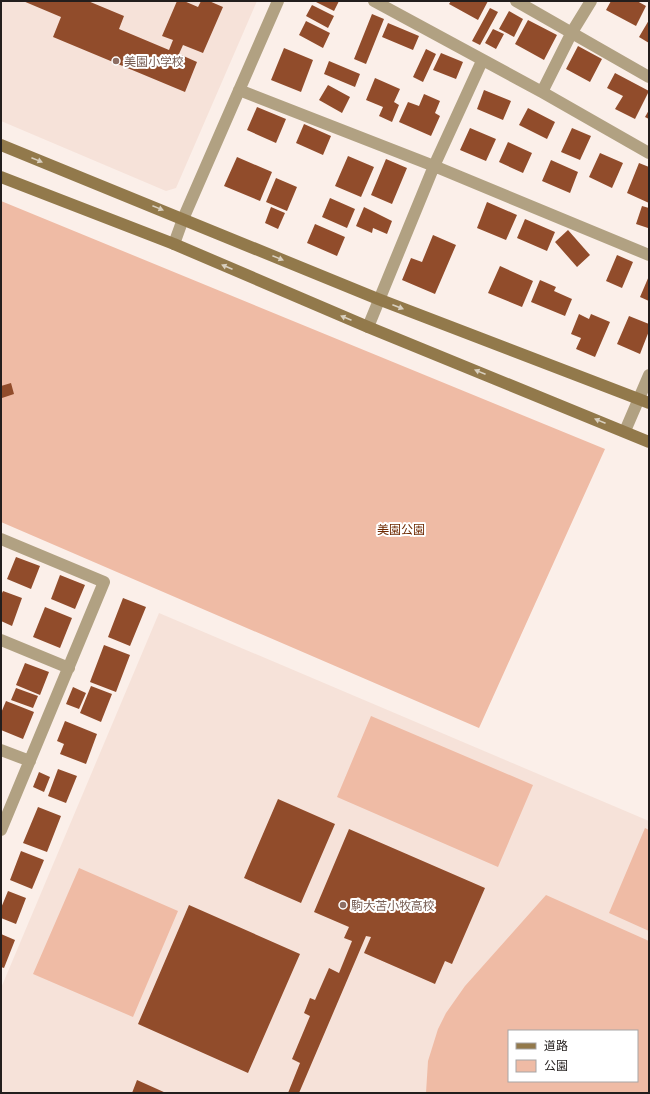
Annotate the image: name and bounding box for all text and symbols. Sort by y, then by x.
place label: 美園小学校 [124,53,184,70]
marker: 美園小学校 [111,56,121,66]
one-way arrow [32,157,44,163]
one-way arrow [152,206,164,212]
one-way arrow [272,255,283,261]
one-way arrow [221,264,232,270]
one-way arrow [393,304,405,310]
one-way arrow [341,315,352,321]
one-way arrow [473,369,485,375]
one-way arrow [595,418,606,424]
park label: 美園公園 [377,521,425,538]
place label: 駒大苫小牧高校 [351,897,435,914]
marker: 駒大苫小牧高校 [338,900,348,910]
legend [508,1030,638,1082]
text: 道路 [544,1037,568,1054]
text: 公園 [544,1057,568,1074]

